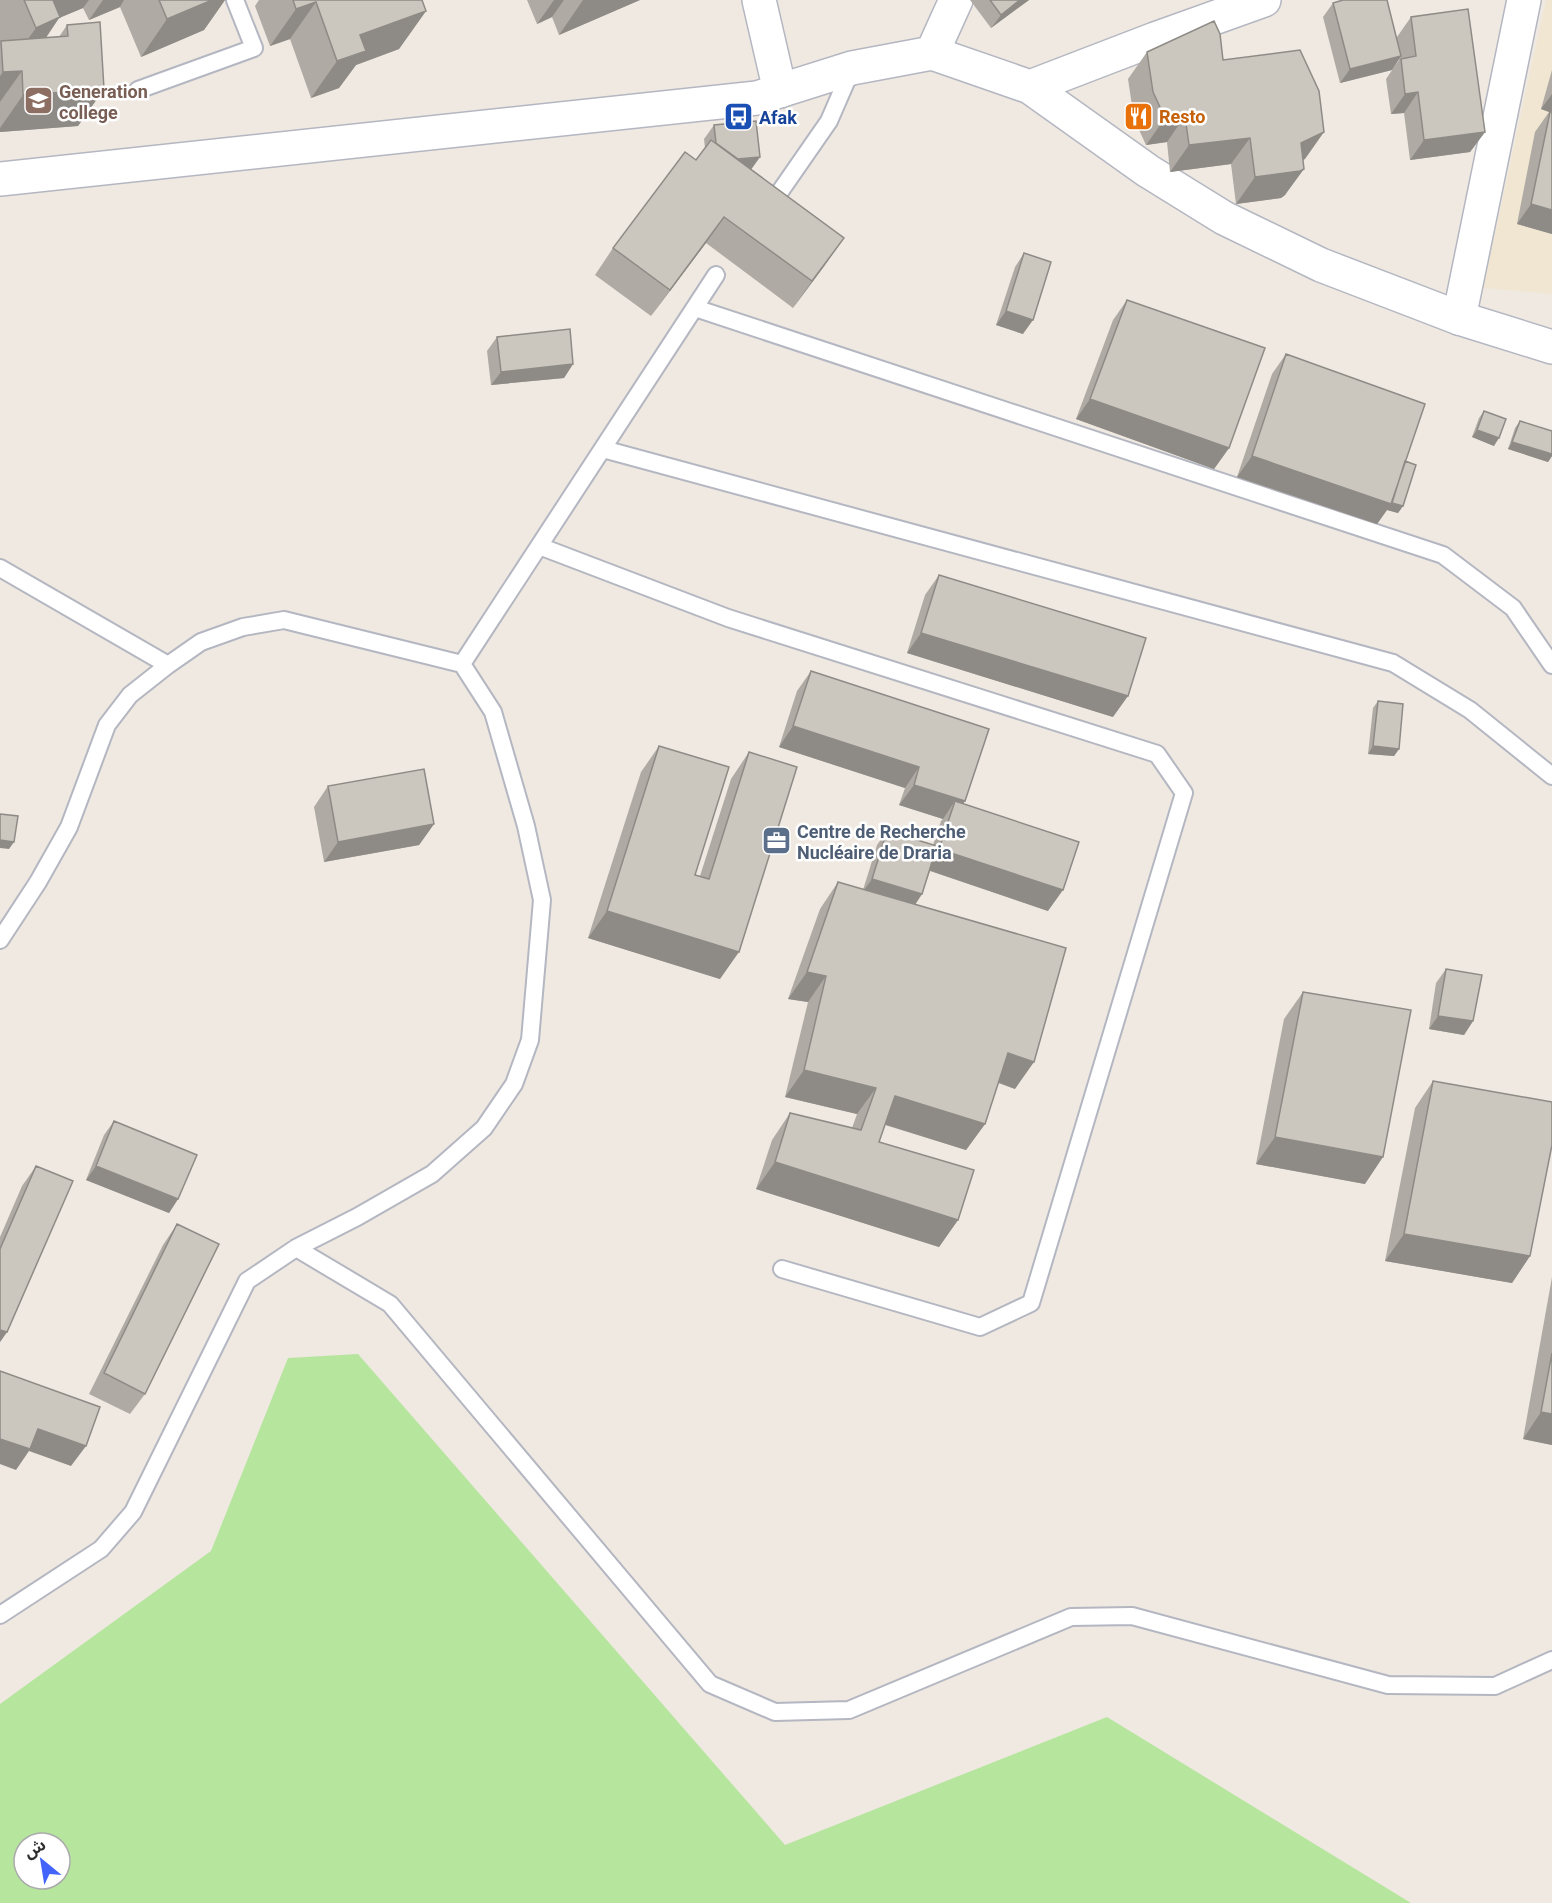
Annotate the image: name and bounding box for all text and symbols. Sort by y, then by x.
place label: Generation college [59,81,148,123]
school or university icon: Generation college [22,85,54,117]
restaurant icon: Resto [1122,100,1154,132]
bus stop icon: Afak [722,101,754,133]
place label: Resto [1159,106,1206,127]
place label: Afak [759,107,797,128]
place label: Centre de Recherche Nucléaire de Draria [797,821,966,863]
office icon: Centre de Recherche Nucléaire de Draria [760,825,792,857]
north arrow [12,1831,72,1891]
text: ش [21,1835,49,1862]

